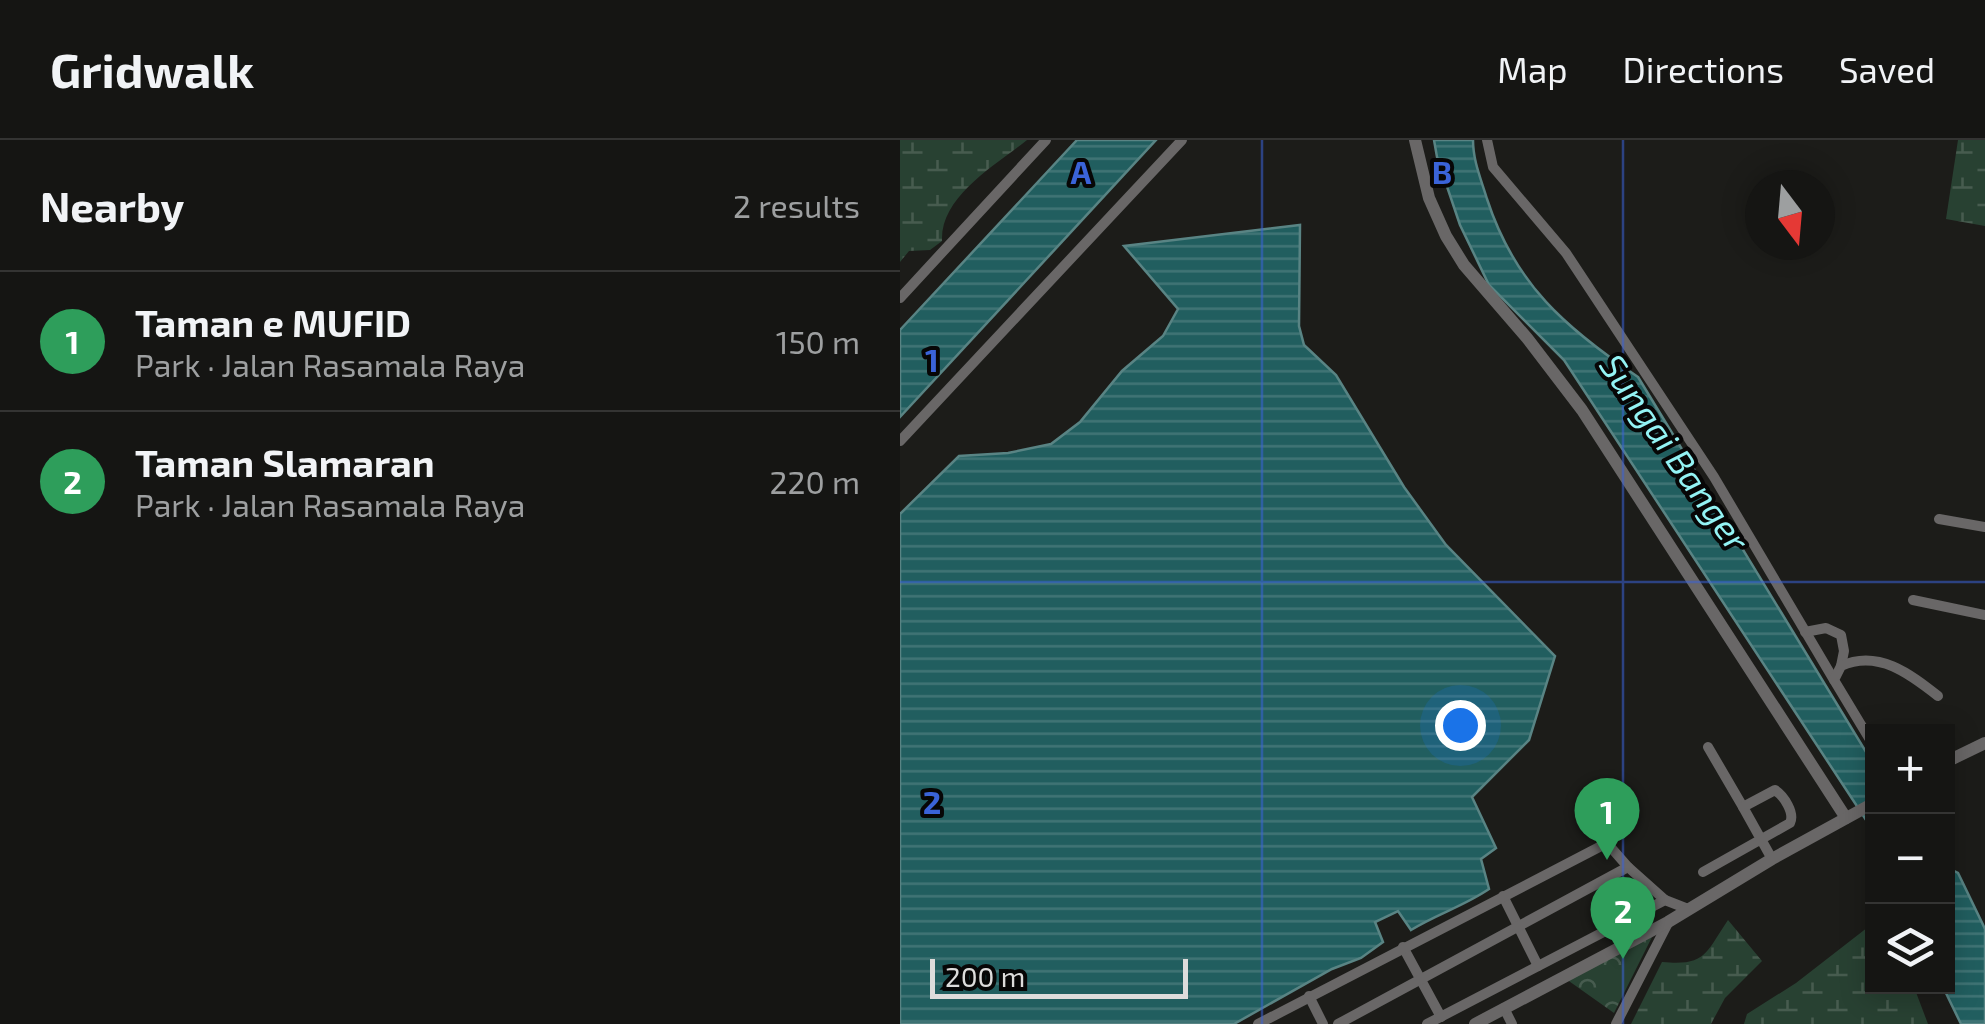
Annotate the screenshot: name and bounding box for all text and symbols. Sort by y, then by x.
text: Gridwalk [50,40,254,98]
text: Map [1497,48,1568,90]
text: Directions [1623,48,1784,90]
text: Saved [1839,48,1935,90]
text: A [1071,152,1092,190]
text: B [1432,152,1452,190]
north arrow [1745,170,1835,260]
text: Nearby [40,180,184,230]
text: 2 results [733,186,860,224]
text: Taman e MUFID [135,299,411,345]
text: 1 [66,322,79,360]
text: 150 m [776,322,860,360]
text: 1 [925,340,939,378]
text: Park · Jalan Rasamala Raya [135,345,525,383]
water label: Sungai Banger [1592,345,1760,559]
text: Taman Slamaran [135,439,435,485]
text: 2 [63,462,82,500]
text: 220 m [770,462,860,500]
text: Park · Jalan Rasamala Raya [135,485,525,523]
your location [1435,700,1486,751]
map controls [1865,724,1955,994]
button: + [1865,724,1955,814]
pin: 1 [1574,778,1640,860]
text: 2 [923,782,941,820]
button: − [1865,814,1955,904]
pin: 2 [1590,876,1656,959]
button: layers [1865,904,1955,994]
scale bar [930,954,1188,998]
text: 200 m [945,959,1025,993]

